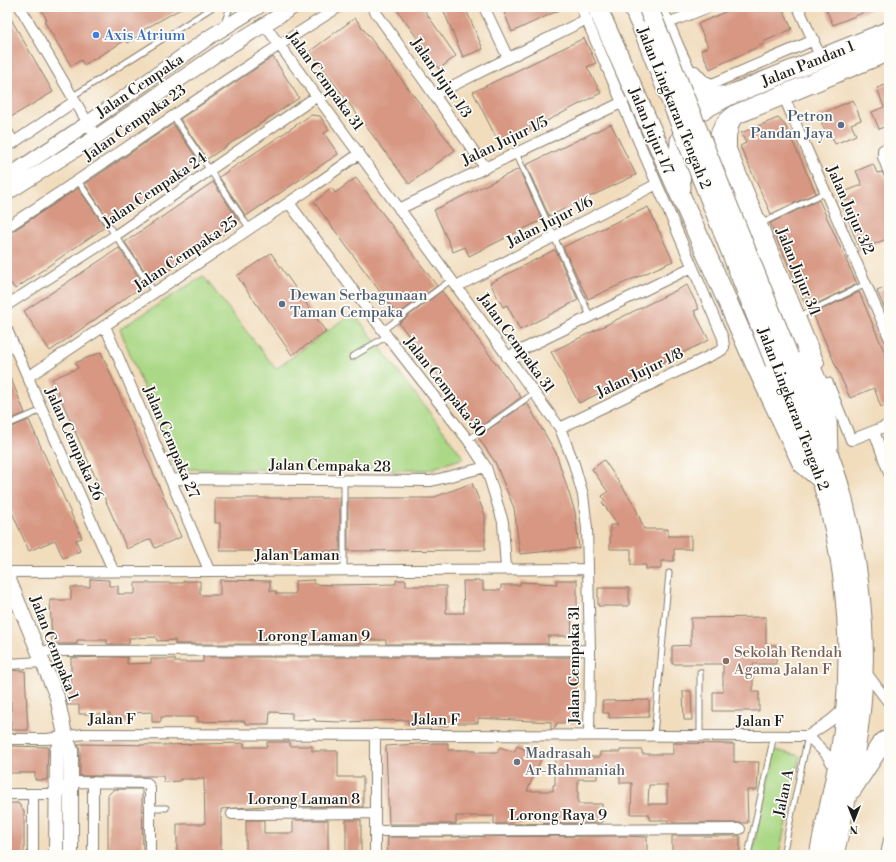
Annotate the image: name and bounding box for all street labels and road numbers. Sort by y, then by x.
street label: Jalan Lingkaran Tengah 2 [632,23,715,192]
street label: Jalan Cempaka 31 [282,27,368,135]
street label: Jalan Jujur 1/3 [406,33,476,122]
street label: Jalan Pandan 1 [758,37,858,92]
street label: Jalan Cempaka [92,50,188,123]
street label: Jalan Cempaka 23 [79,80,190,166]
street label: Jalan Jujur 1/7 [624,84,678,178]
street label: Jalan Jujur 1/5 [458,112,551,171]
street label: Jalan Cempaka 24 [98,148,211,232]
street label: Jalan Jujur 3/2 [821,161,878,258]
street label: Jalan Jujur 1/6 [503,192,596,252]
street label: Jalan Cempaka 25 [130,212,241,296]
street label: Jalan Jujur 3/1 [771,224,825,319]
street label: Jalan Cempaka 31 [473,289,559,397]
street label: Jalan Lingkaran Tengah 2 [753,324,833,493]
street label: Jalan Cempaka 30 [399,332,490,441]
street label: Jalan Jujur 1/8 [592,344,687,403]
street label: Jalan Cempaka 27 [138,382,203,501]
street label: Jalan Cempaka 26 [40,384,107,504]
street label: Jalan Cempaka 28 [268,455,391,477]
street label: Jalan Laman [253,546,340,565]
street label: Jalan Cempaka 1 [25,592,83,704]
street label: Jalan Cempaka 31 [565,605,584,725]
street label: Lorong Laman 9 [258,627,370,646]
street label: Jalan F [87,710,136,729]
street label: Jalan F [411,710,460,730]
street label: Jalan F [735,712,784,731]
street label: Jalan A [769,767,798,820]
street label: Lorong Laman 8 [248,790,360,809]
street label: Lorong Raya 9 [509,806,607,825]

